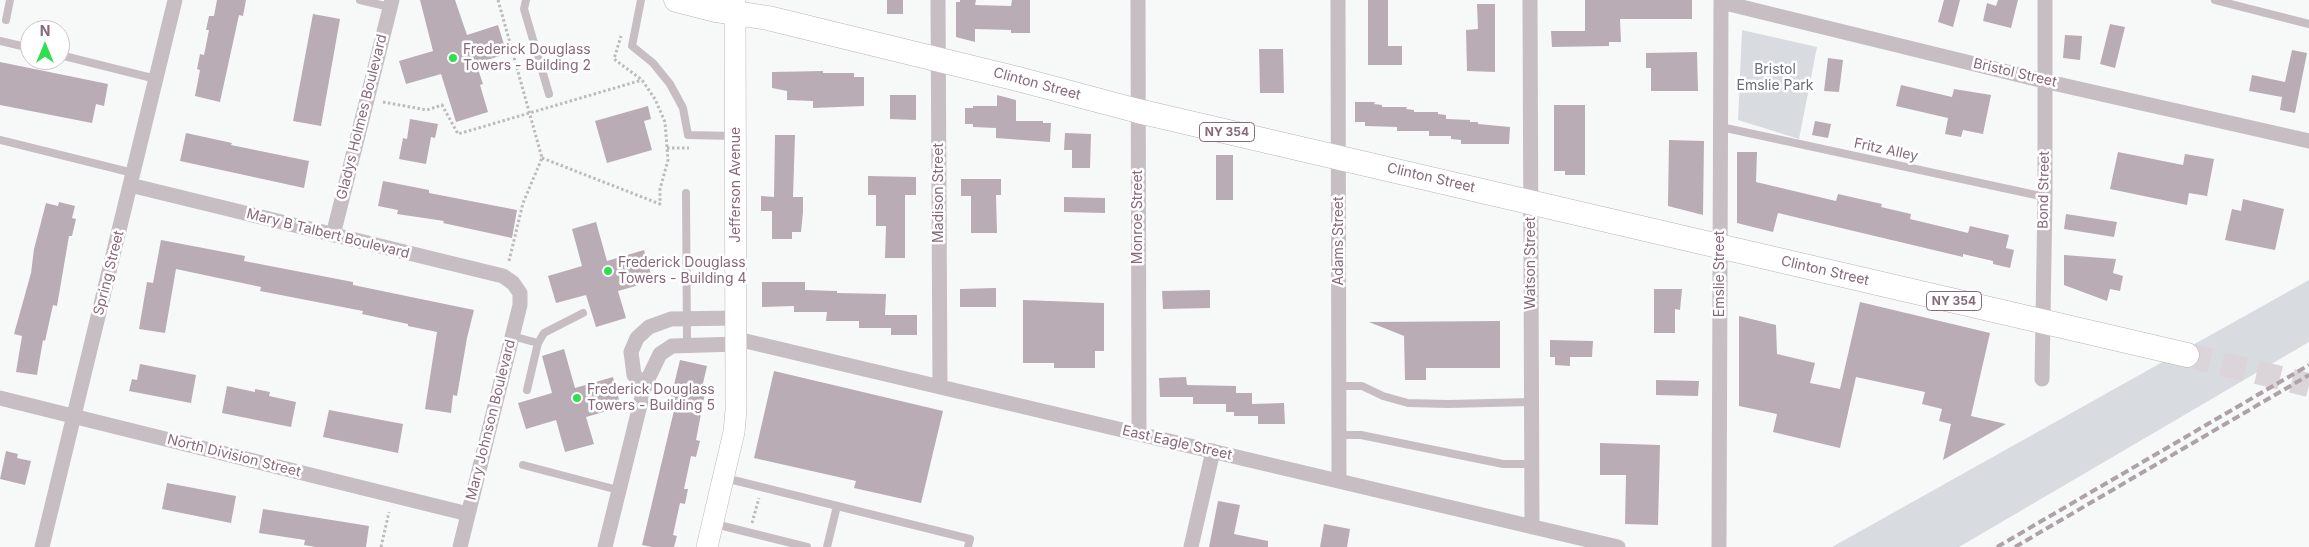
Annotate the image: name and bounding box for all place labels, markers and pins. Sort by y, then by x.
place label: Frederick Douglass Towers - Building 2 [463,42,591,74]
marker: Frederick Douglass Towers - Building 2 [447,52,459,64]
place label: Frederick Douglass Towers - Building 4 [618,255,746,288]
marker: Frederick Douglass Towers - Building 4 [602,265,614,277]
place label: Frederick Douglass Towers - Building 5 [587,382,715,414]
marker: Frederick Douglass Towers - Building 5 [571,392,583,404]

